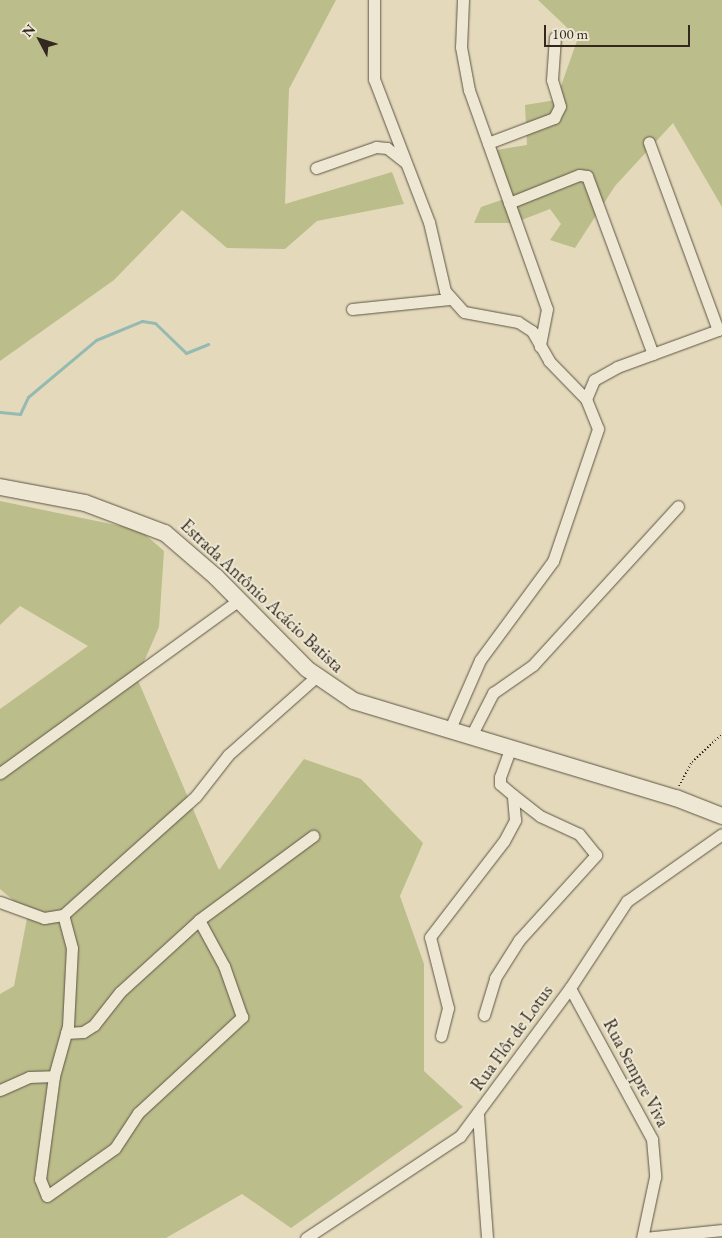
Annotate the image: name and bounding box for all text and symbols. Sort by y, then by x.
north arrow [15,15,65,65]
scale bar [547,15,693,47]
text: N [18,20,39,40]
text: 100 m [552,24,588,43]
street label: Estrada Antônio Acácio Batista [176,515,348,677]
street label: Rua Flôr de Lotus [466,981,558,1095]
street label: Rua Sempre Viva [598,1015,674,1131]

